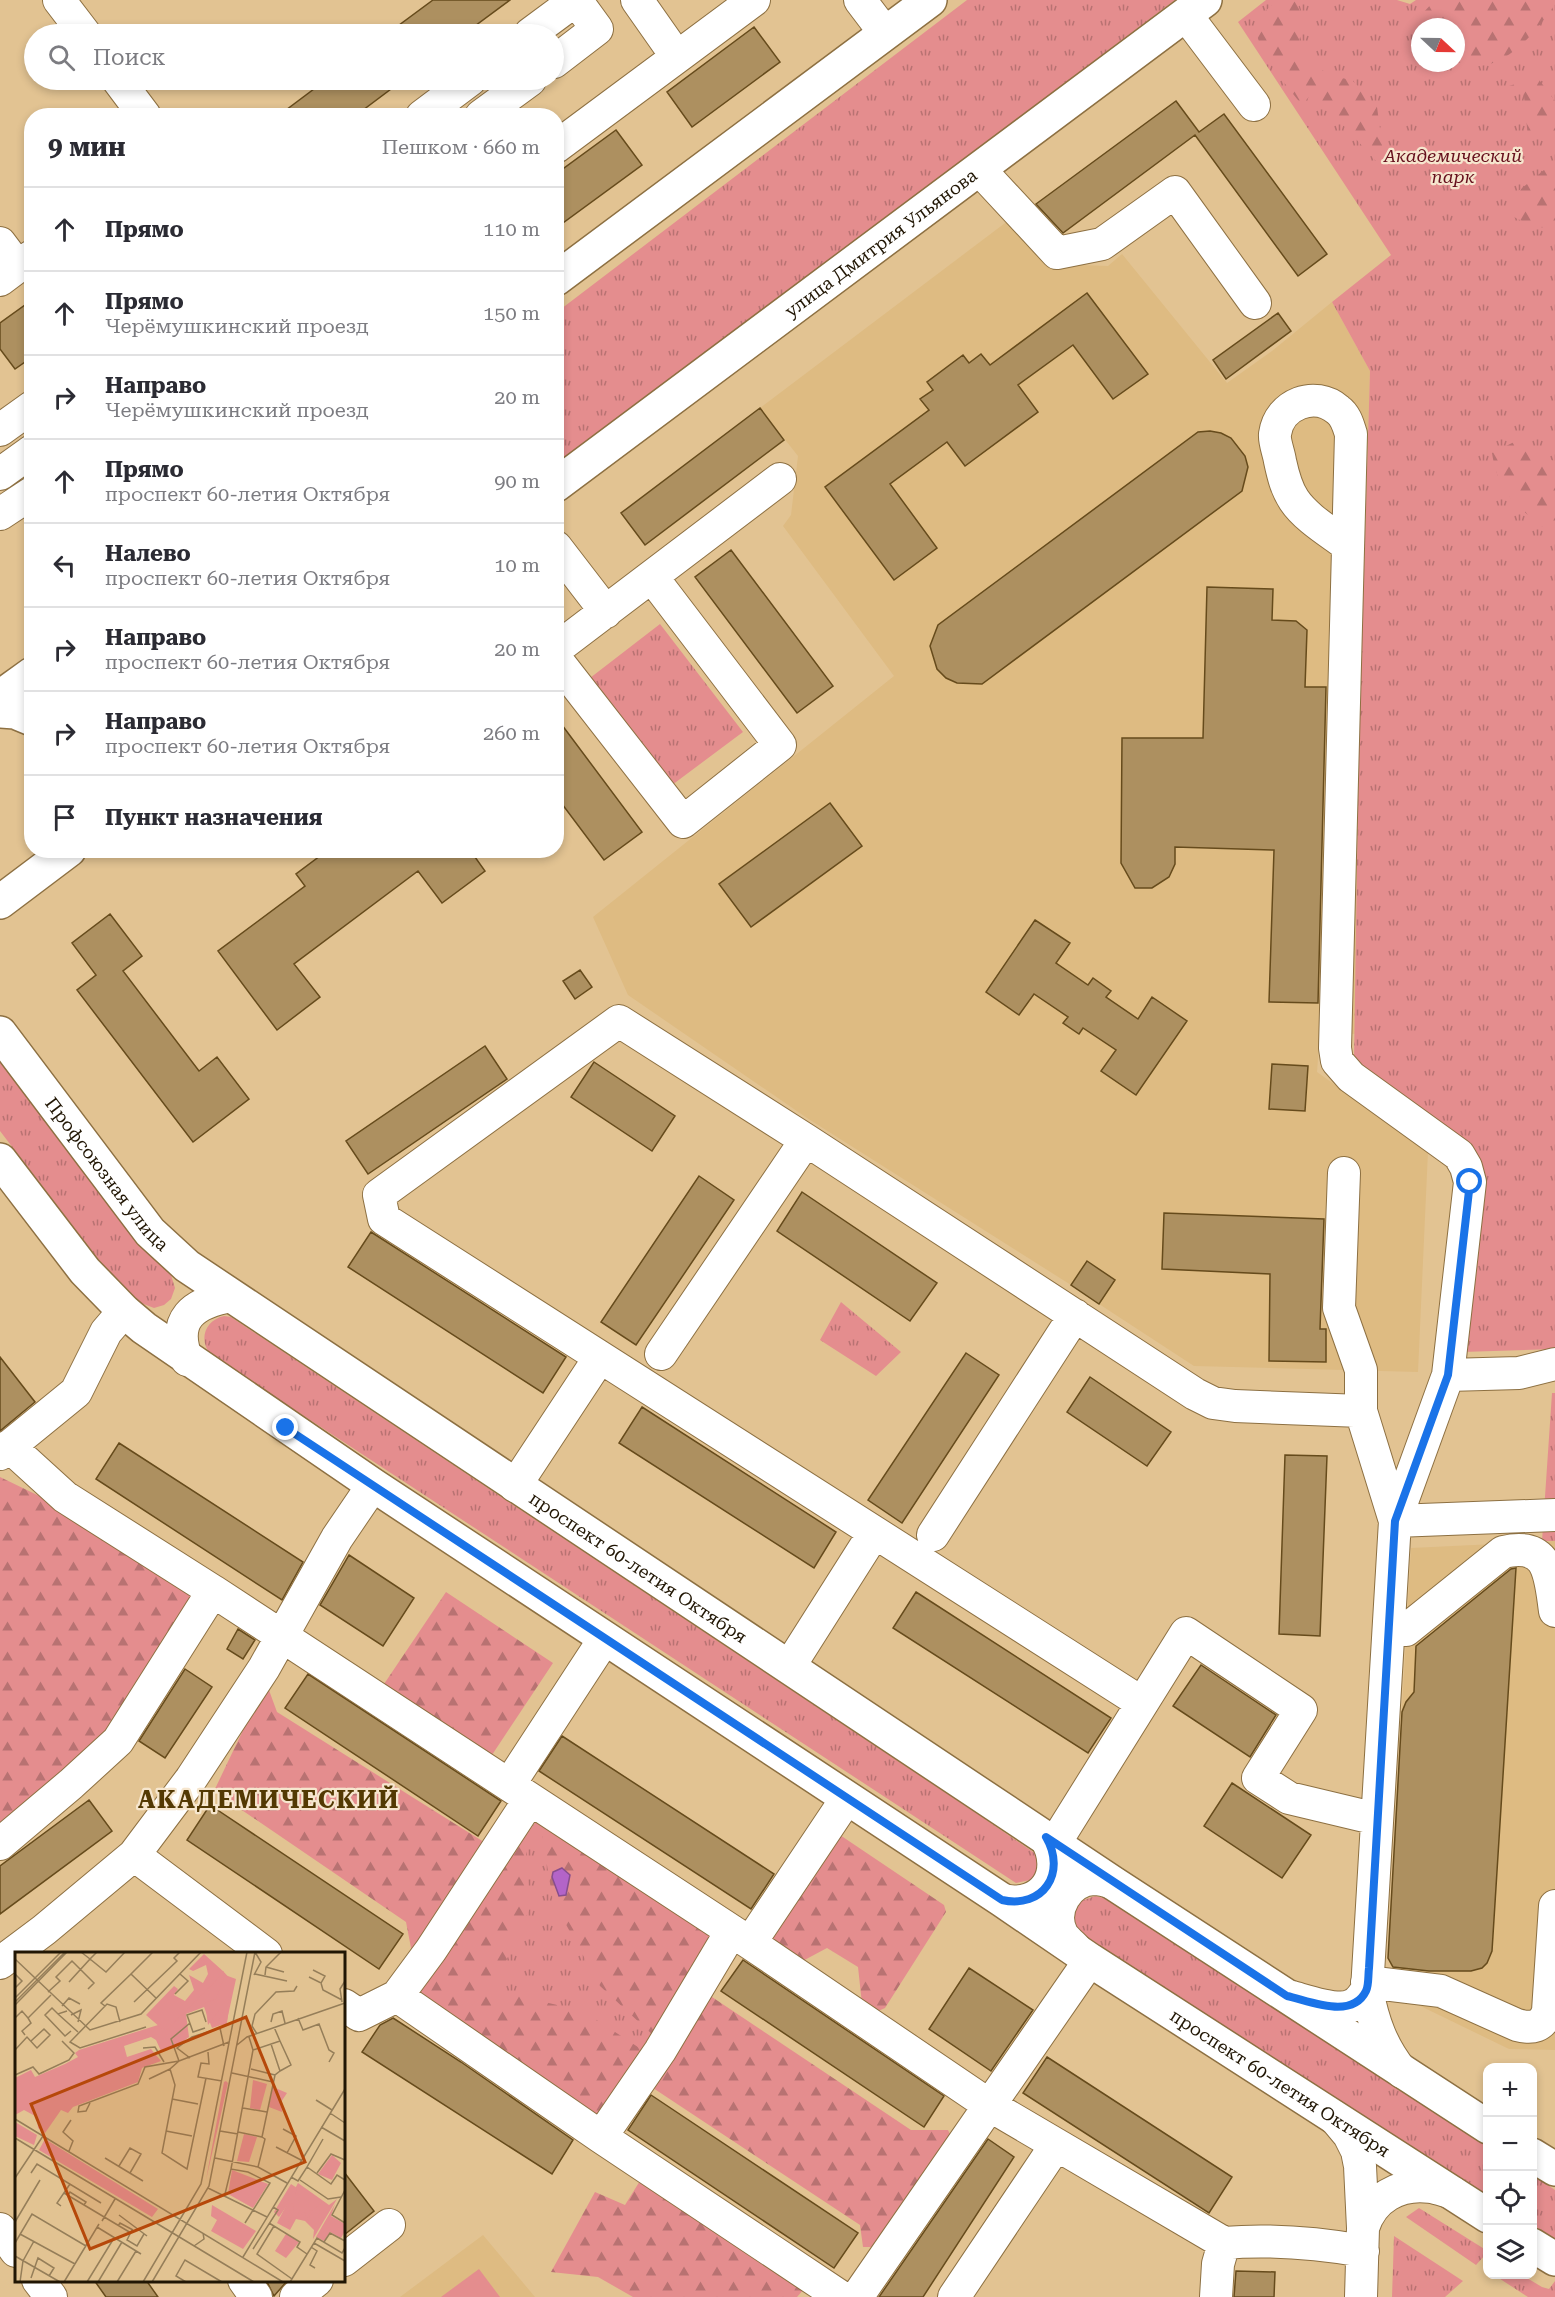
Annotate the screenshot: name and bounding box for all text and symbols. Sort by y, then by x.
north arrow [1411,18,1465,72]
search box [24,24,564,90]
icon: search [45,41,78,74]
text: Поиск [93,45,165,70]
text: 9 мин [48,132,126,162]
text: Пешком · 660 m [382,135,540,159]
park label: Академический парк [1383,145,1522,187]
street label: улица Дмитрия Ульянова [780,164,981,321]
icon: ahead [48,213,81,246]
text: Прямо [105,217,184,242]
text: 110 m [483,217,540,241]
text: Прямо [105,289,184,314]
icon: ahead [48,297,81,330]
text: 150 m [483,301,540,325]
text: Черёмушкинский проезд [105,314,369,338]
text: Направо [105,373,206,398]
icon: right [48,381,81,414]
text: 20 m [494,385,540,409]
text: Черёмушкинский проезд [105,398,369,422]
text: Прямо [105,457,184,482]
icon: ahead [48,465,81,498]
text: 90 m [494,469,540,493]
text: проспект 60-летия Октября [105,482,390,506]
text: Налево [105,541,191,566]
icon: left [48,549,81,582]
text: 10 m [494,553,540,577]
text: проспект 60-летия Октября [105,566,390,590]
text: Направо [105,625,206,650]
icon: right [48,633,81,666]
text: 20 m [494,637,540,661]
text: проспект 60-летия Октября [105,650,390,674]
text: Направо [105,709,206,734]
icon: right [48,717,81,750]
text: 260 m [483,721,540,745]
text: проспект 60-летия Октября [105,734,390,758]
icon: arrive [48,801,81,834]
text: Пункт назначения [105,805,323,830]
street label: Профсоюзная улица [41,1093,173,1255]
route start [1456,1168,1482,1194]
route end [272,1414,298,1440]
street label: проспект 60-летия Октября [526,1487,751,1647]
district label: АКАДЕМИЧЕСКИЙ [138,1785,400,1814]
inset map [15,1952,345,2282]
street label: проспект 60-летия Октября [1167,2004,1394,2161]
map controls [1483,2063,1537,2279]
button: + [1483,2063,1537,2117]
button: − [1483,2117,1537,2171]
button: locate [1483,2171,1537,2225]
button: layers [1483,2225,1537,2279]

